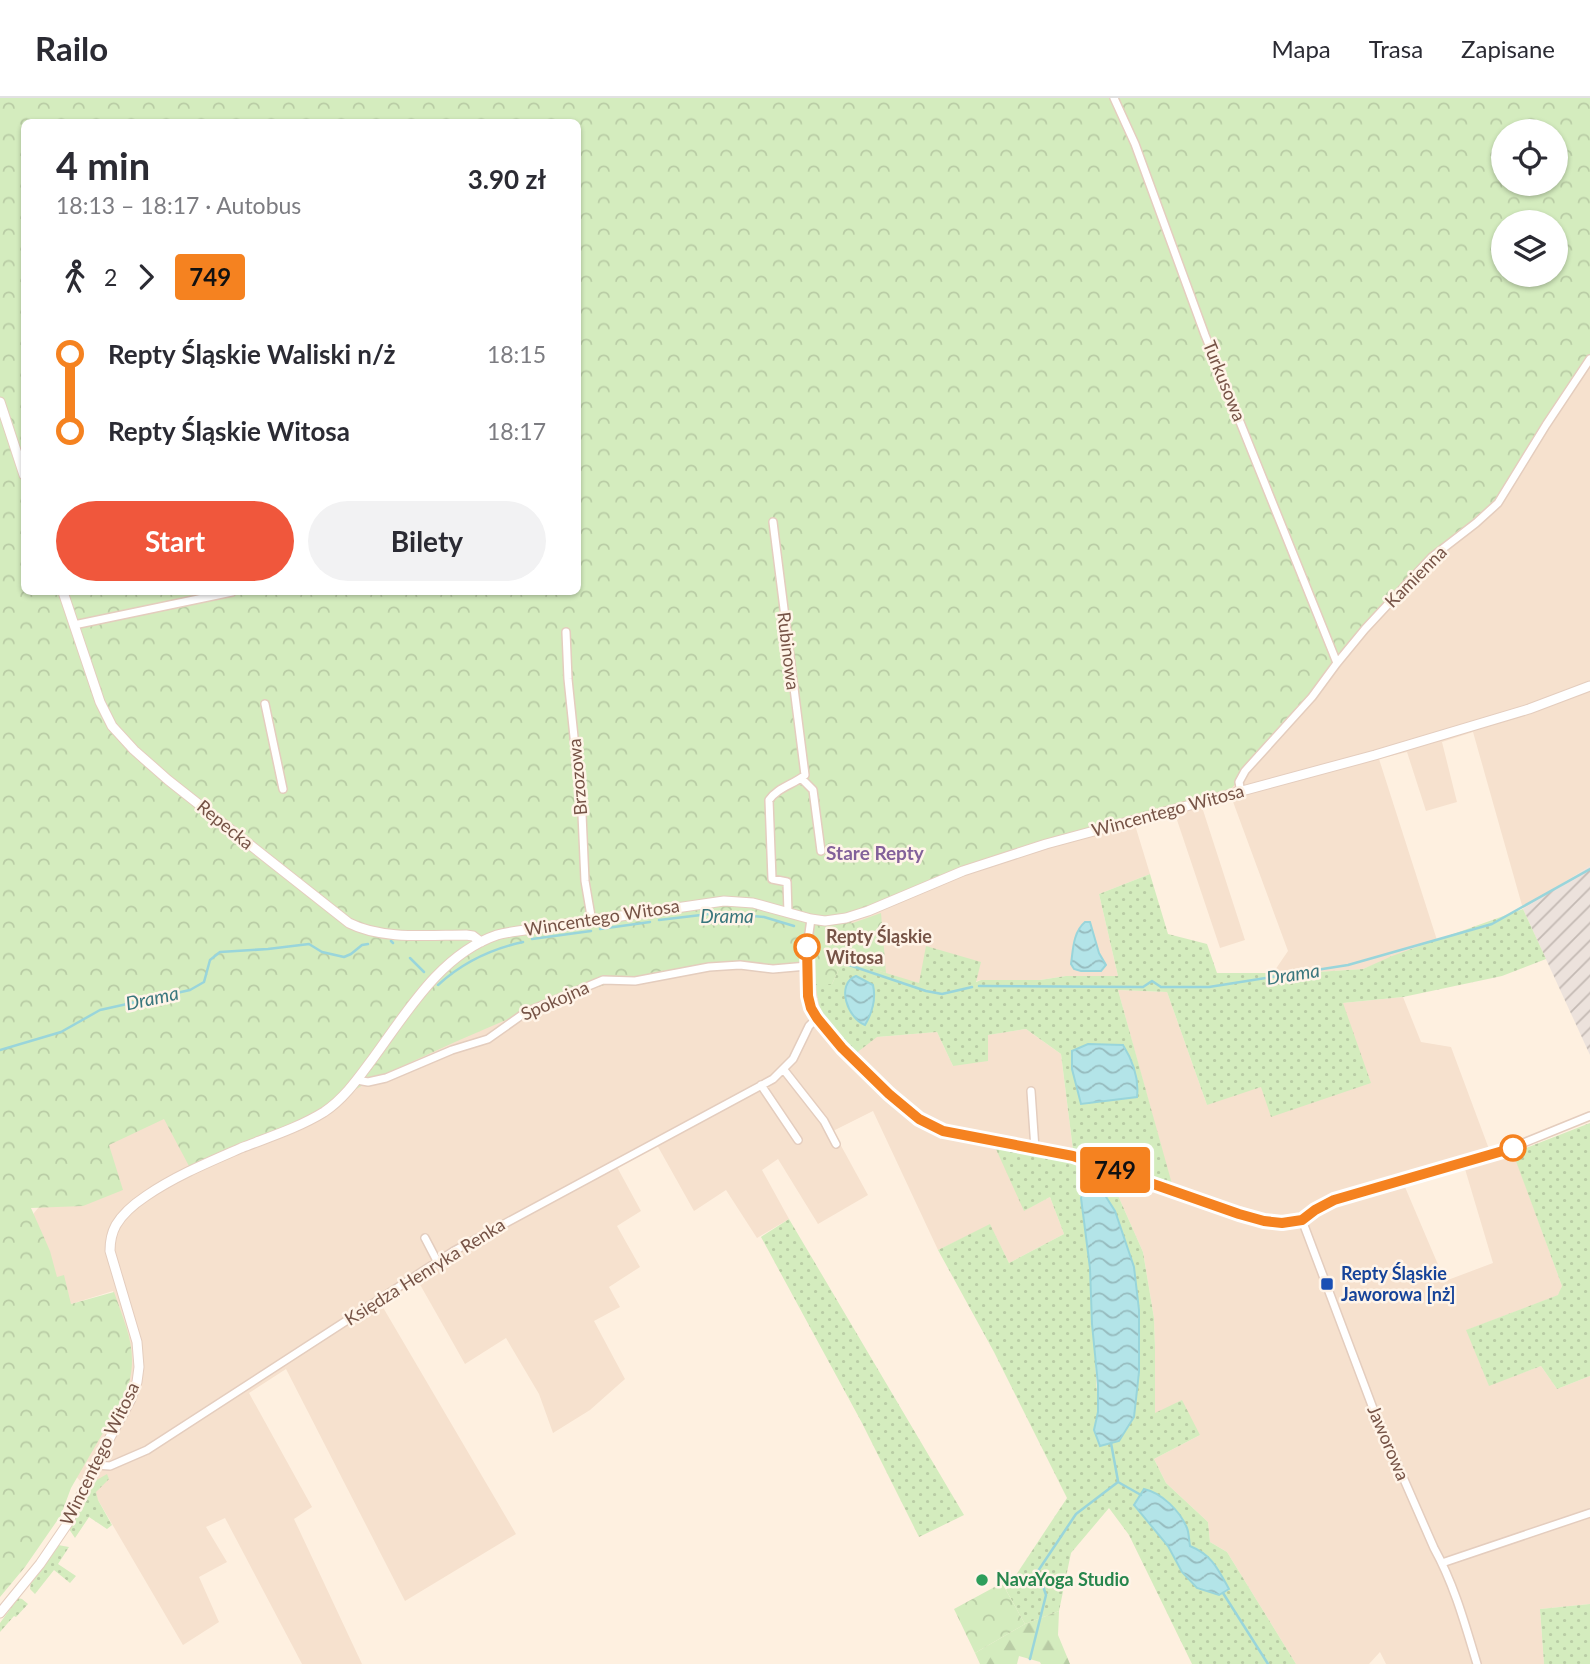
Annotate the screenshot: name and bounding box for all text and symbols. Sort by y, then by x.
text: Railo [35,28,108,68]
text: Mapa [1272,34,1331,63]
text: Trasa [1369,34,1423,63]
text: Zapisane [1461,34,1555,63]
map controls [1491,119,1568,287]
button: locate [1491,119,1568,196]
text: 4 min [56,142,150,188]
text: 3.90 zł [468,163,546,195]
text: 18:13 – 18:17 · Autobus [56,191,301,219]
button: layers [1491,210,1568,287]
icon: walk [56,258,94,296]
icon: forward [127,258,165,296]
text: 749 [189,262,231,291]
text: 2 [104,263,117,291]
street label: Turkusowa [1199,337,1251,424]
text: Repty Śląskie Waliski n/ż [108,338,395,370]
text: 18:15 [487,340,546,368]
text: Repty Śląskie Witosa [108,415,350,447]
text: 18:17 [487,417,546,445]
button: Start [56,501,294,581]
button: Bilety [308,501,546,581]
street label: Kamienna [1380,541,1451,612]
street label: Rubinowa [773,611,805,691]
street label: Brzozowa [563,738,591,816]
street label: Wincentego Witosa [1089,779,1246,841]
street label: Repecka [193,795,258,854]
district label: Stare Repty [826,841,925,864]
street label: Wincentego Witosa [523,894,681,940]
water label: Drama [700,904,754,927]
place label: Repty Śląskie Witosa [826,925,932,968]
marker: Repty Śląskie Witosa [794,934,820,960]
water label: Drama [1265,958,1321,989]
street label: Spokojna [517,975,592,1025]
water label: Drama [123,981,181,1014]
unlabelled marker [1500,1135,1526,1161]
line badge: 749 [1075,1147,1155,1193]
text: 749 [1094,1155,1136,1184]
street label: Księdza Henryka Renka [340,1213,509,1330]
place label: Repty Śląskie Jaworowa [nż] [1341,1262,1455,1305]
marker: Repty Śląskie Jaworowa [nż] [1319,1276,1335,1292]
street label: Wincentego Witosa [55,1378,143,1529]
street label: Jaworowa [1363,1402,1415,1484]
place label: NavaYoga Studio [996,1568,1129,1590]
marker: NavaYoga Studio [974,1572,990,1588]

